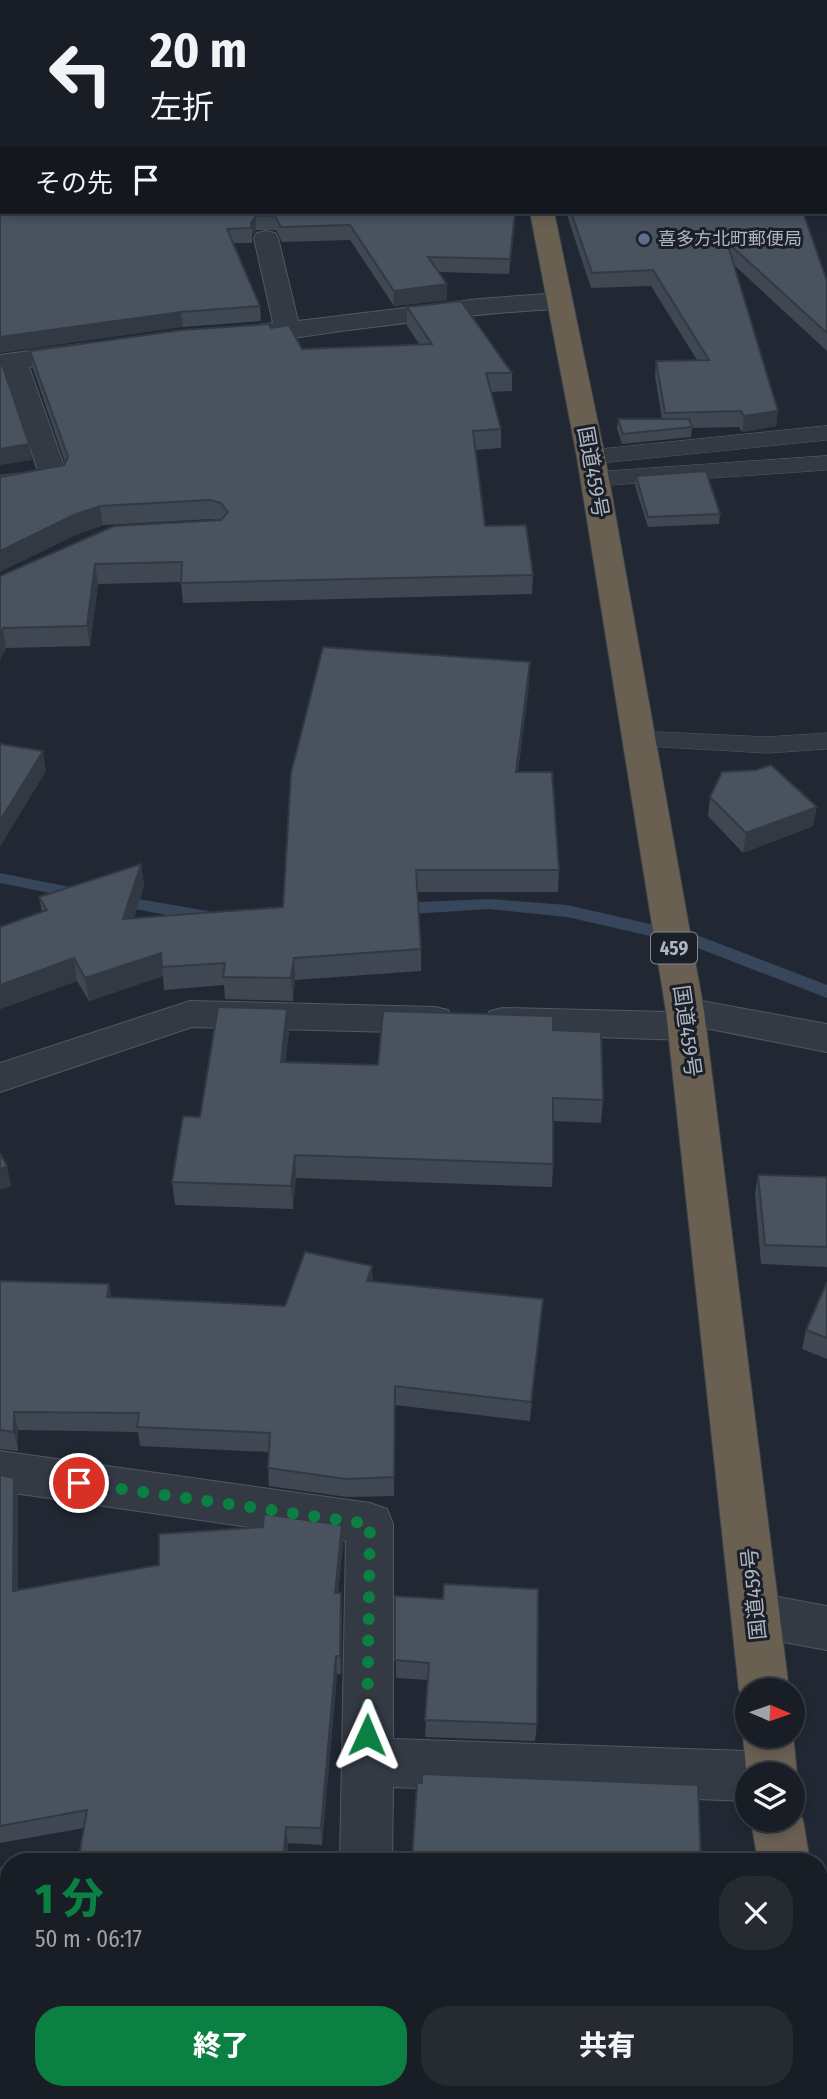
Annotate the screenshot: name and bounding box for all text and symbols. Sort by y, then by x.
text: 20 m [150,21,247,80]
icon: left [35,28,126,119]
text: 左折 [150,88,214,126]
icon: arrive [127,161,165,199]
text: その先 [35,168,113,199]
place label: 喜多方北町郵便局 [658,228,802,250]
marker: 喜多方北町郵便局 [636,231,652,247]
street label: 国道459号 [572,424,614,520]
road number: 459 [651,932,697,964]
street label: 国道459号 [668,983,706,1079]
pin [49,1453,109,1513]
icon: arrive [60,1464,98,1502]
street label: 国道459号 [736,1547,772,1641]
north arrow [735,1678,805,1748]
map controls [735,1678,805,1832]
position arrow [330,1698,404,1772]
button: layers [735,1762,805,1832]
text: 1 分 [35,1874,104,1924]
button: close [719,1876,793,1950]
text: 50 m · 06:17 [35,1925,142,1953]
button: 終了 [35,2006,407,2086]
button: 共有 [421,2006,793,2086]

